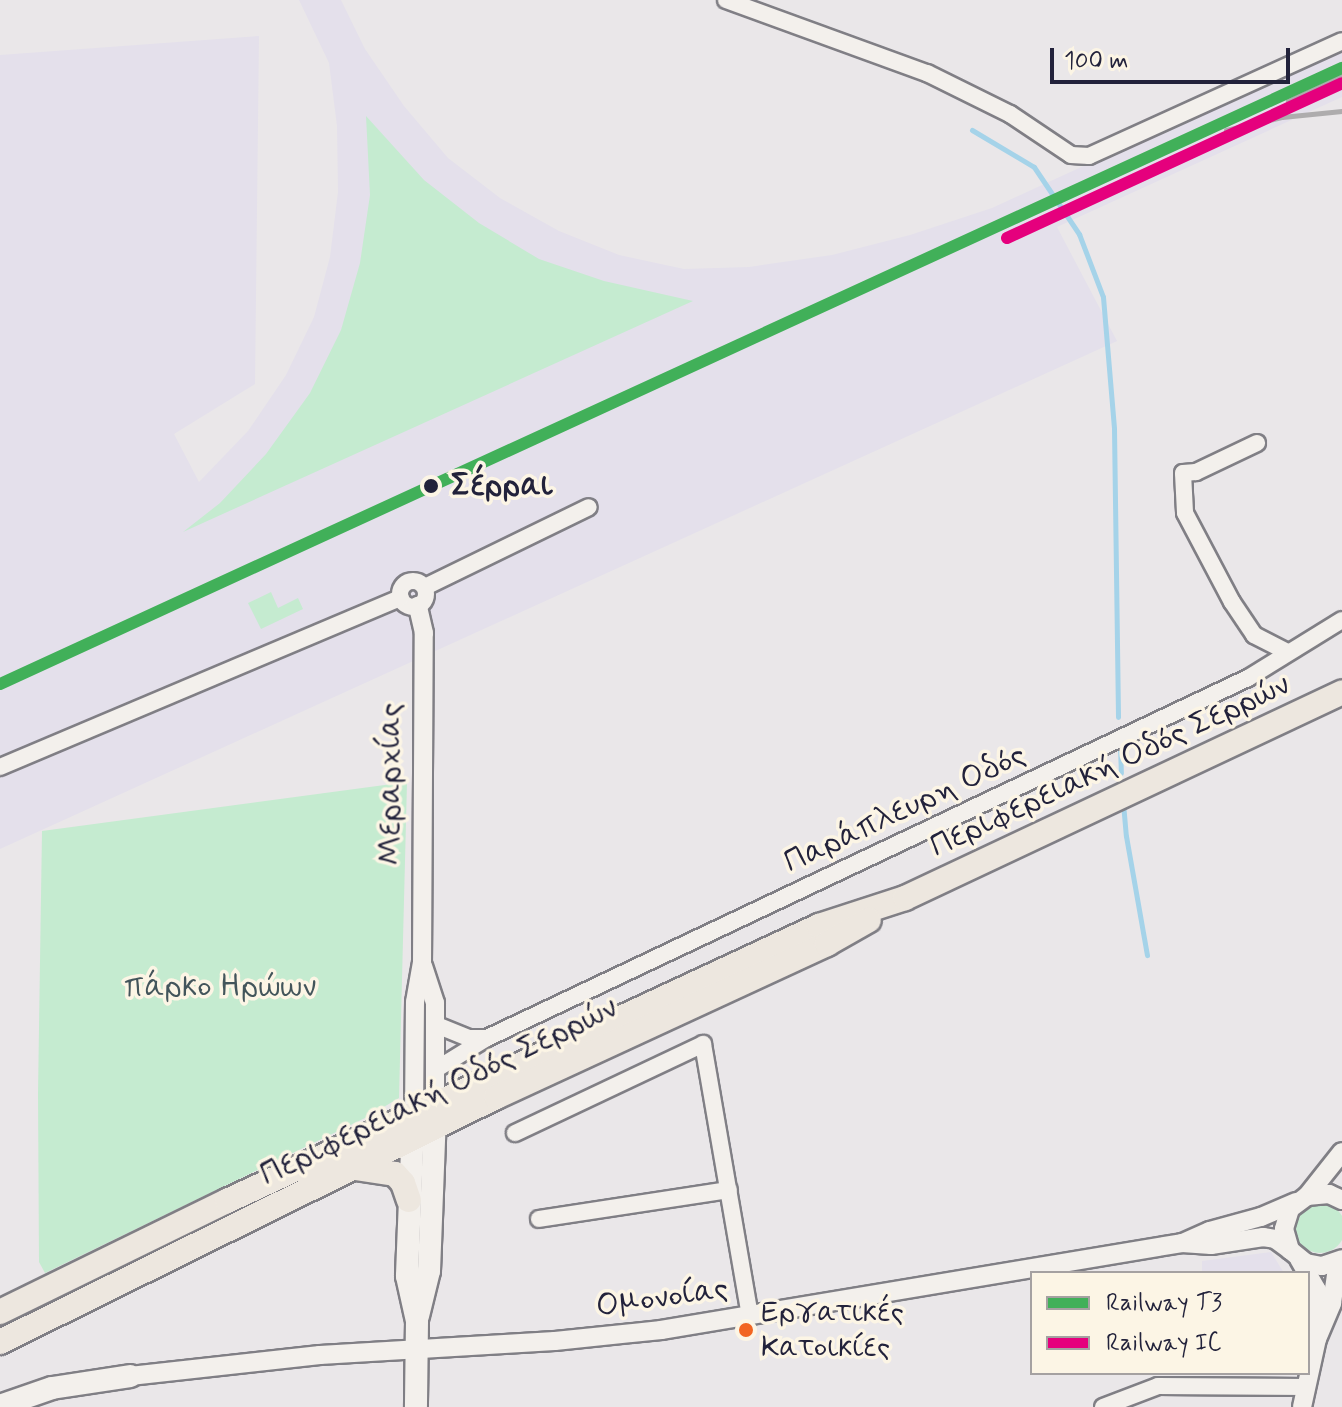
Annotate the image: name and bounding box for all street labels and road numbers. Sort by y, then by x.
street label: Περιφερειακή Οδός Σερρών [924,666,1296,866]
street label: Μεραρχίας [372,703,410,865]
street label: Παράπλευρη Οδός [778,736,1032,882]
street label: Περιφερειακή Οδός Σερρών [254,989,624,1195]
street label: Ομονοίας [593,1270,731,1326]

